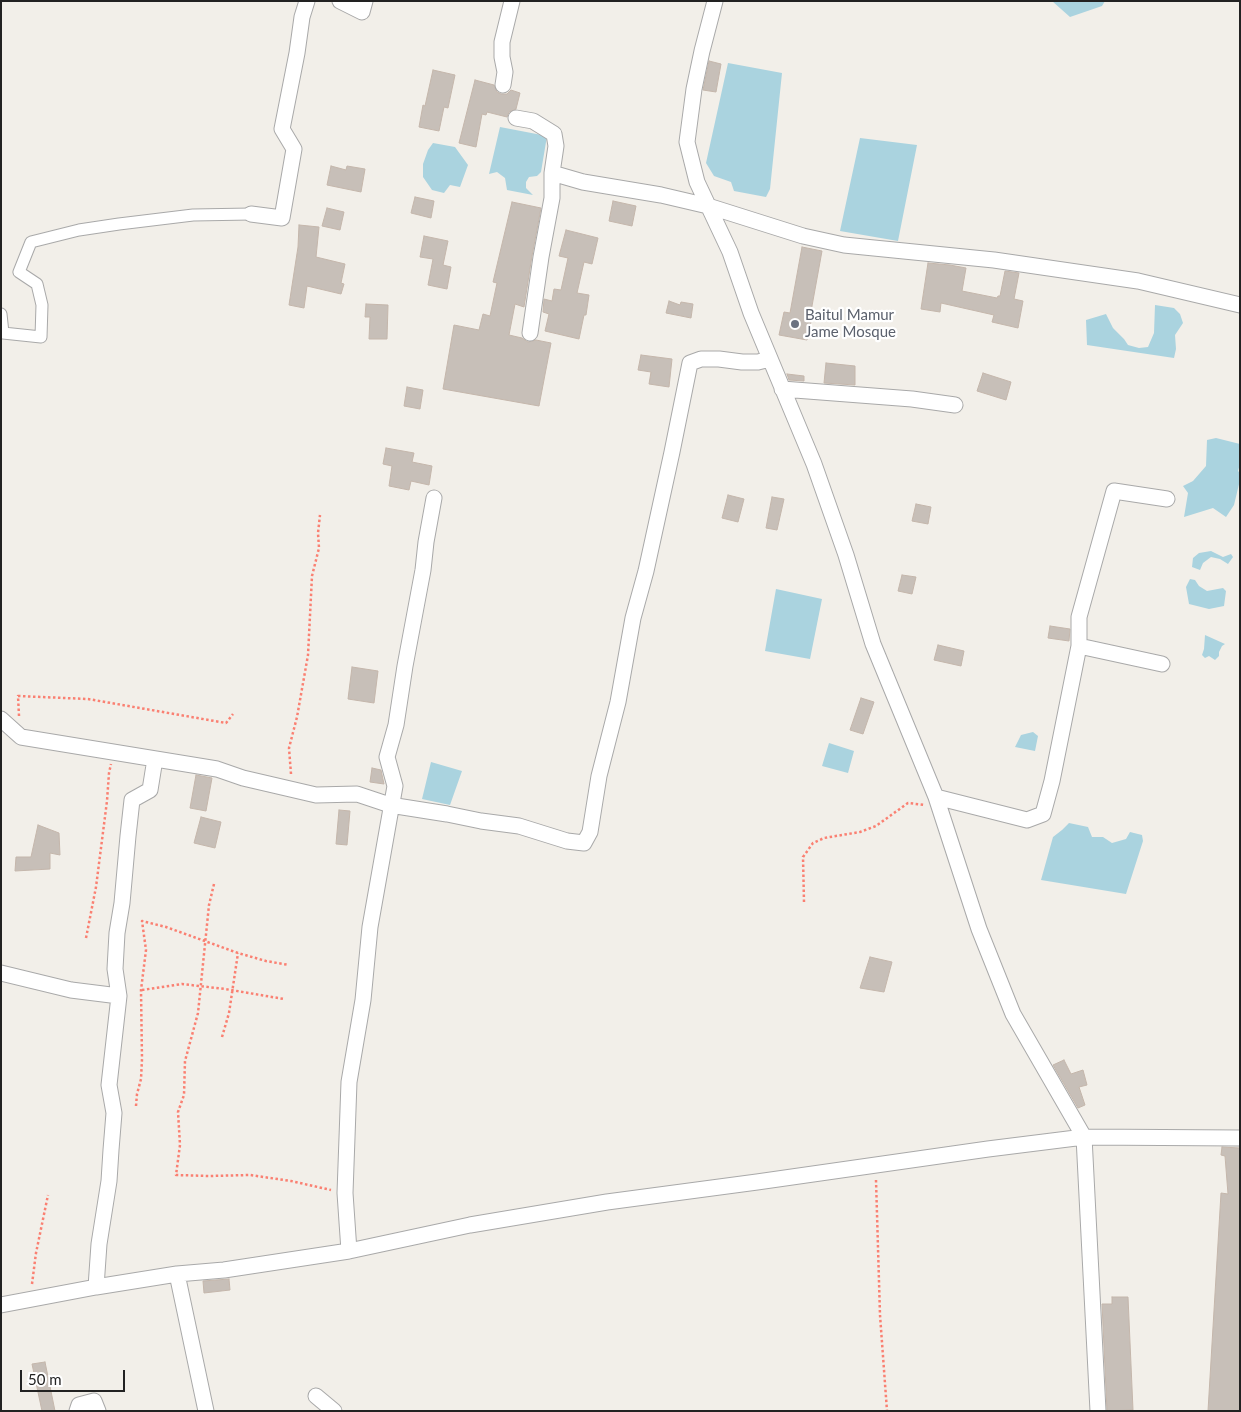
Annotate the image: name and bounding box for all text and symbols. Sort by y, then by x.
place label: Baitul Mamur Jame Mosque [805,306,896,341]
marker: Baitul Mamur Jame Mosque [789,318,801,330]
scale bar [22,1360,128,1392]
text: 50 m [28,1370,62,1388]

